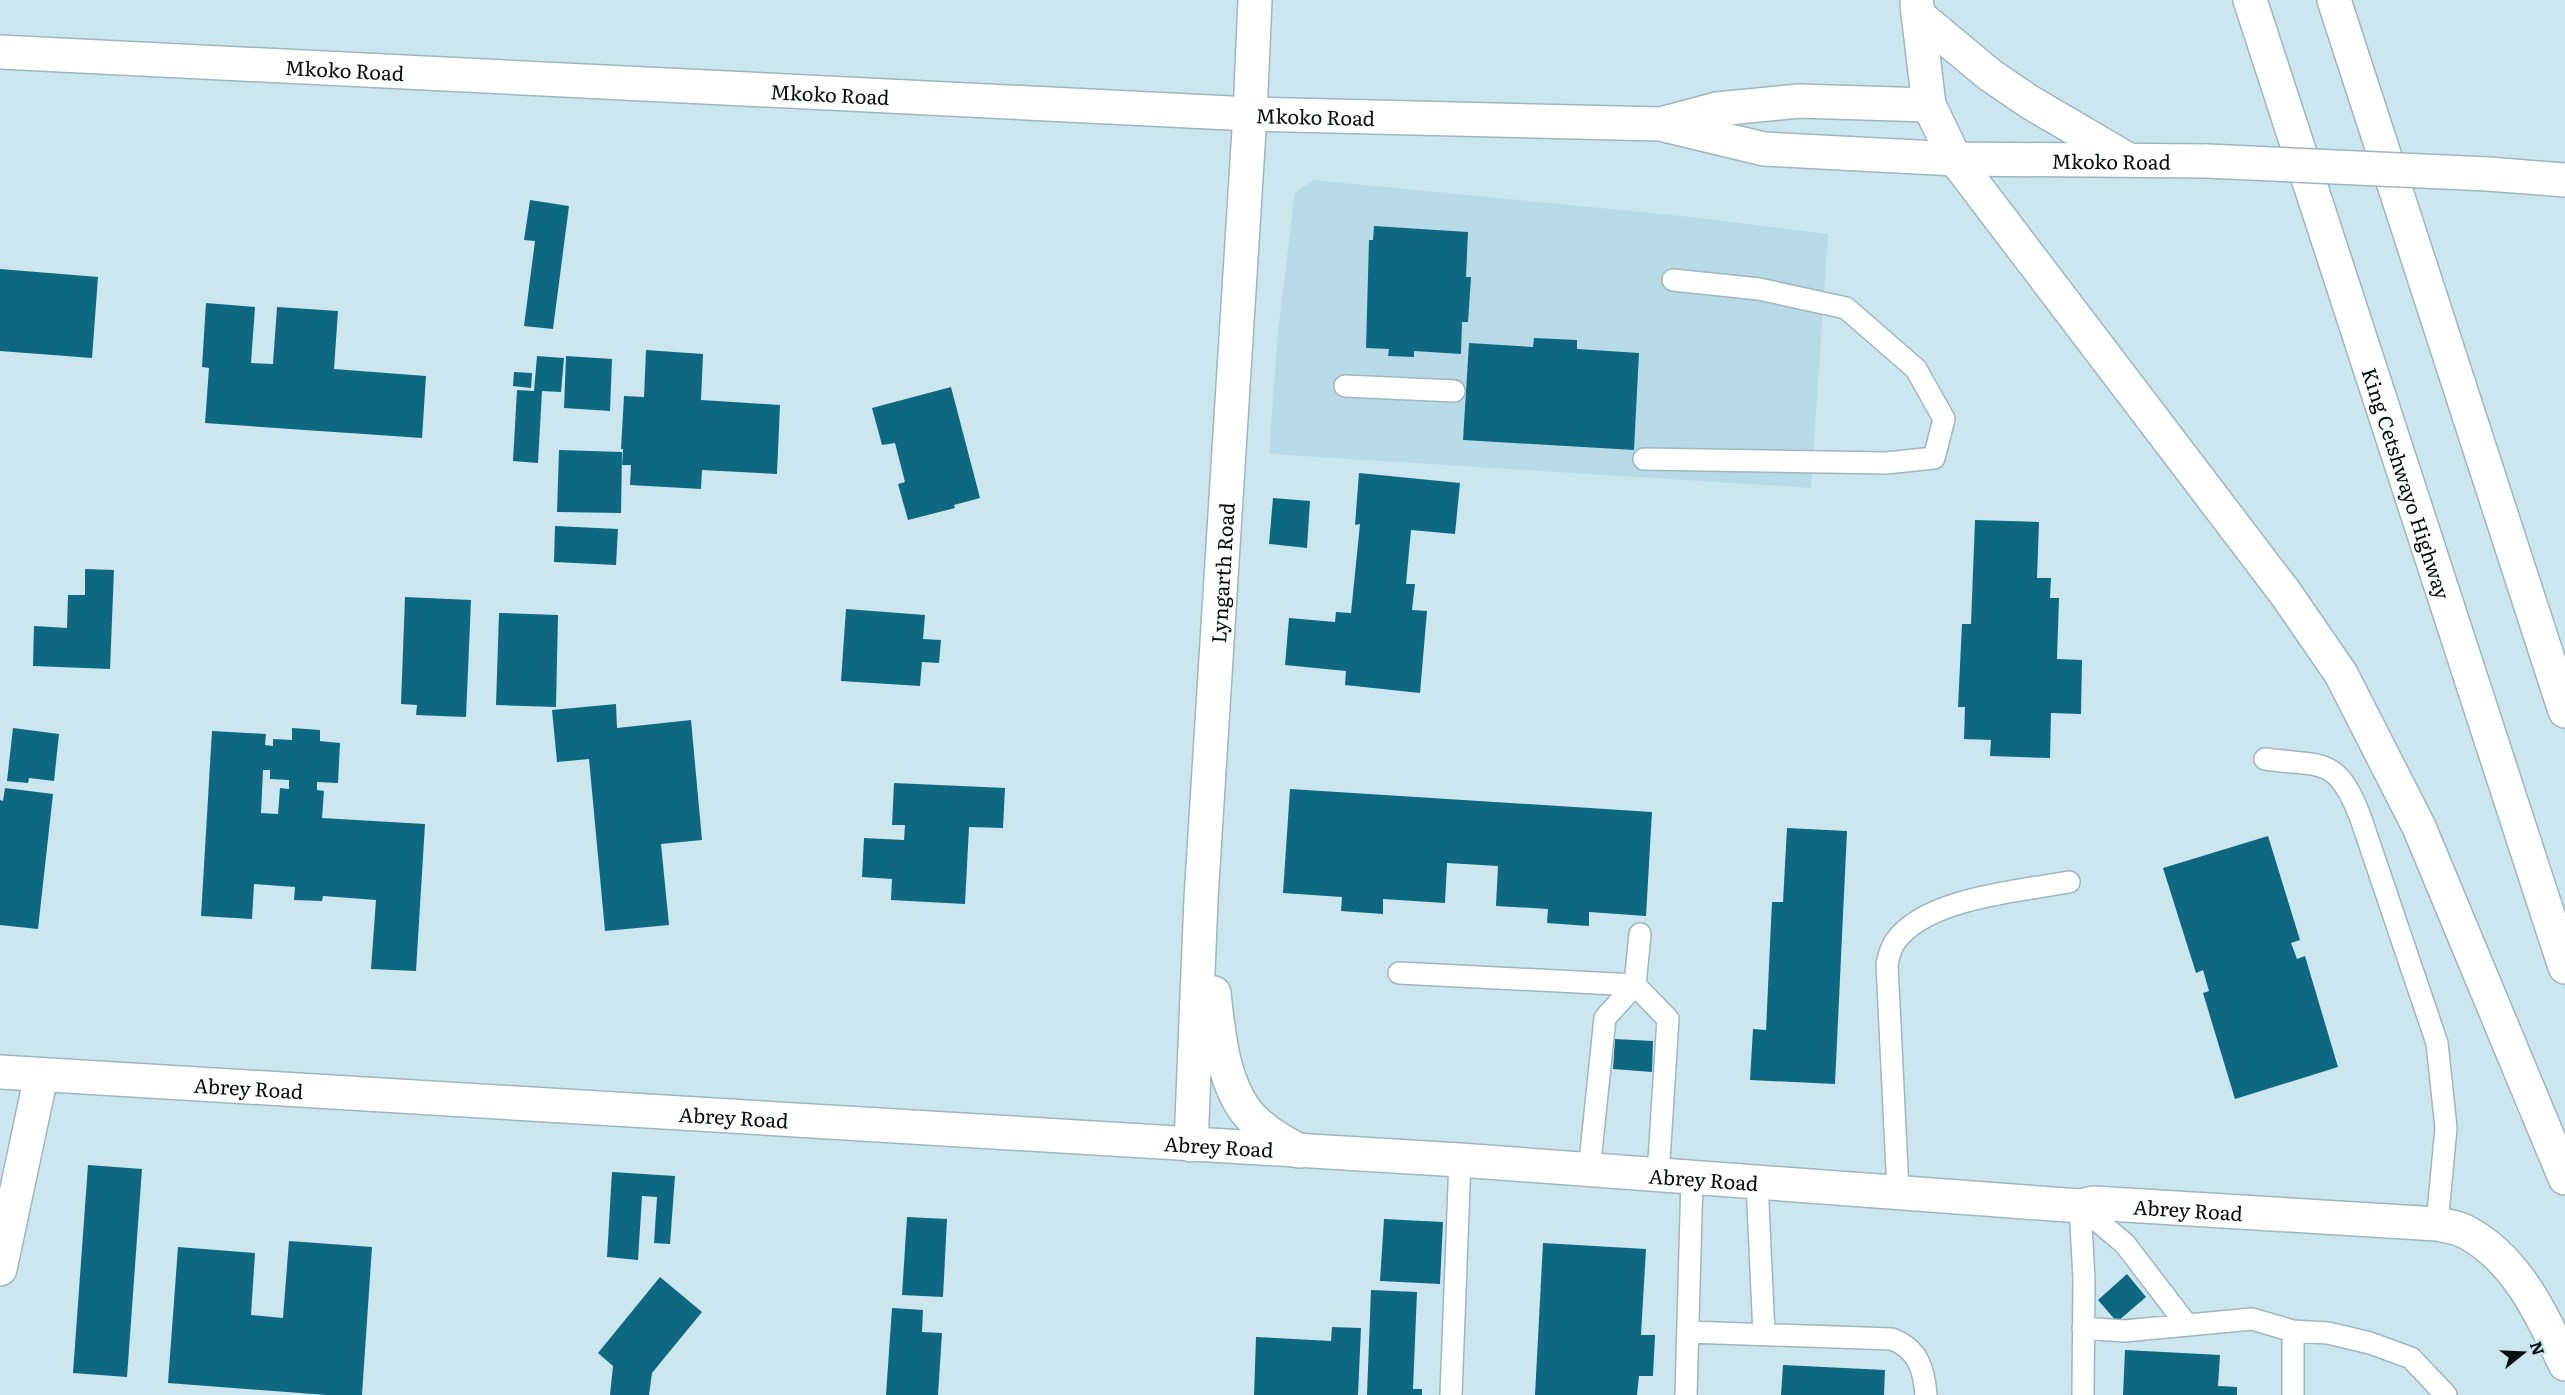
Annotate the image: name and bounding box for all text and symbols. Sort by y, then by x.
street label: Mkoko Road [284,51,405,87]
street label: Mkoko Road [770,75,890,111]
street label: Mkoko Road [1255,99,1375,132]
street label: Mkoko Road [2051,145,2171,176]
street label: King Cetshwayo Highway [2356,363,2459,603]
street label: Lyngarth Road [1202,501,1241,644]
street label: Abrey Road [193,1069,304,1105]
street label: Abrey Road [678,1098,789,1134]
street label: Abrey Road [1163,1127,1274,1164]
street label: Abrey Road [1648,1159,1759,1197]
street label: Abrey Road [2132,1190,2244,1227]
north arrow [2493,1323,2553,1383]
text: N [2525,1338,2552,1358]

